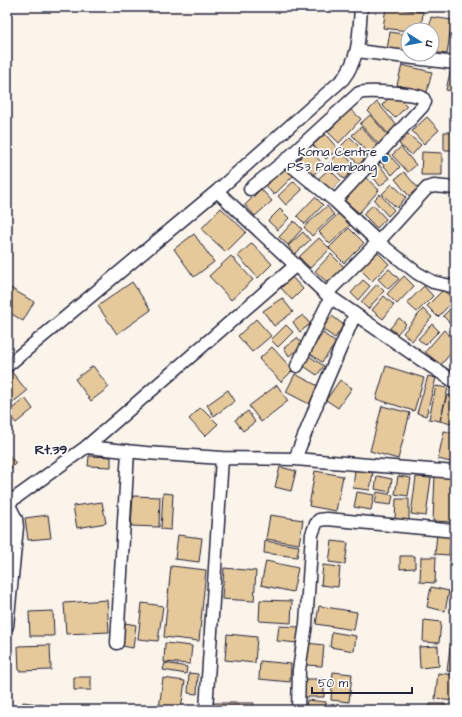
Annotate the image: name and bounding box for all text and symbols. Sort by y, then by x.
north arrow [400,22,440,62]
text: U [421,38,437,48]
place label: Koma Centre PS3 Palembang [287,143,377,177]
marker: Koma Centre PS3 Palembang [380,154,390,164]
district label: Rt.39 [35,440,67,460]
scale bar [312,669,412,695]
text: 50 m [318,675,349,692]

